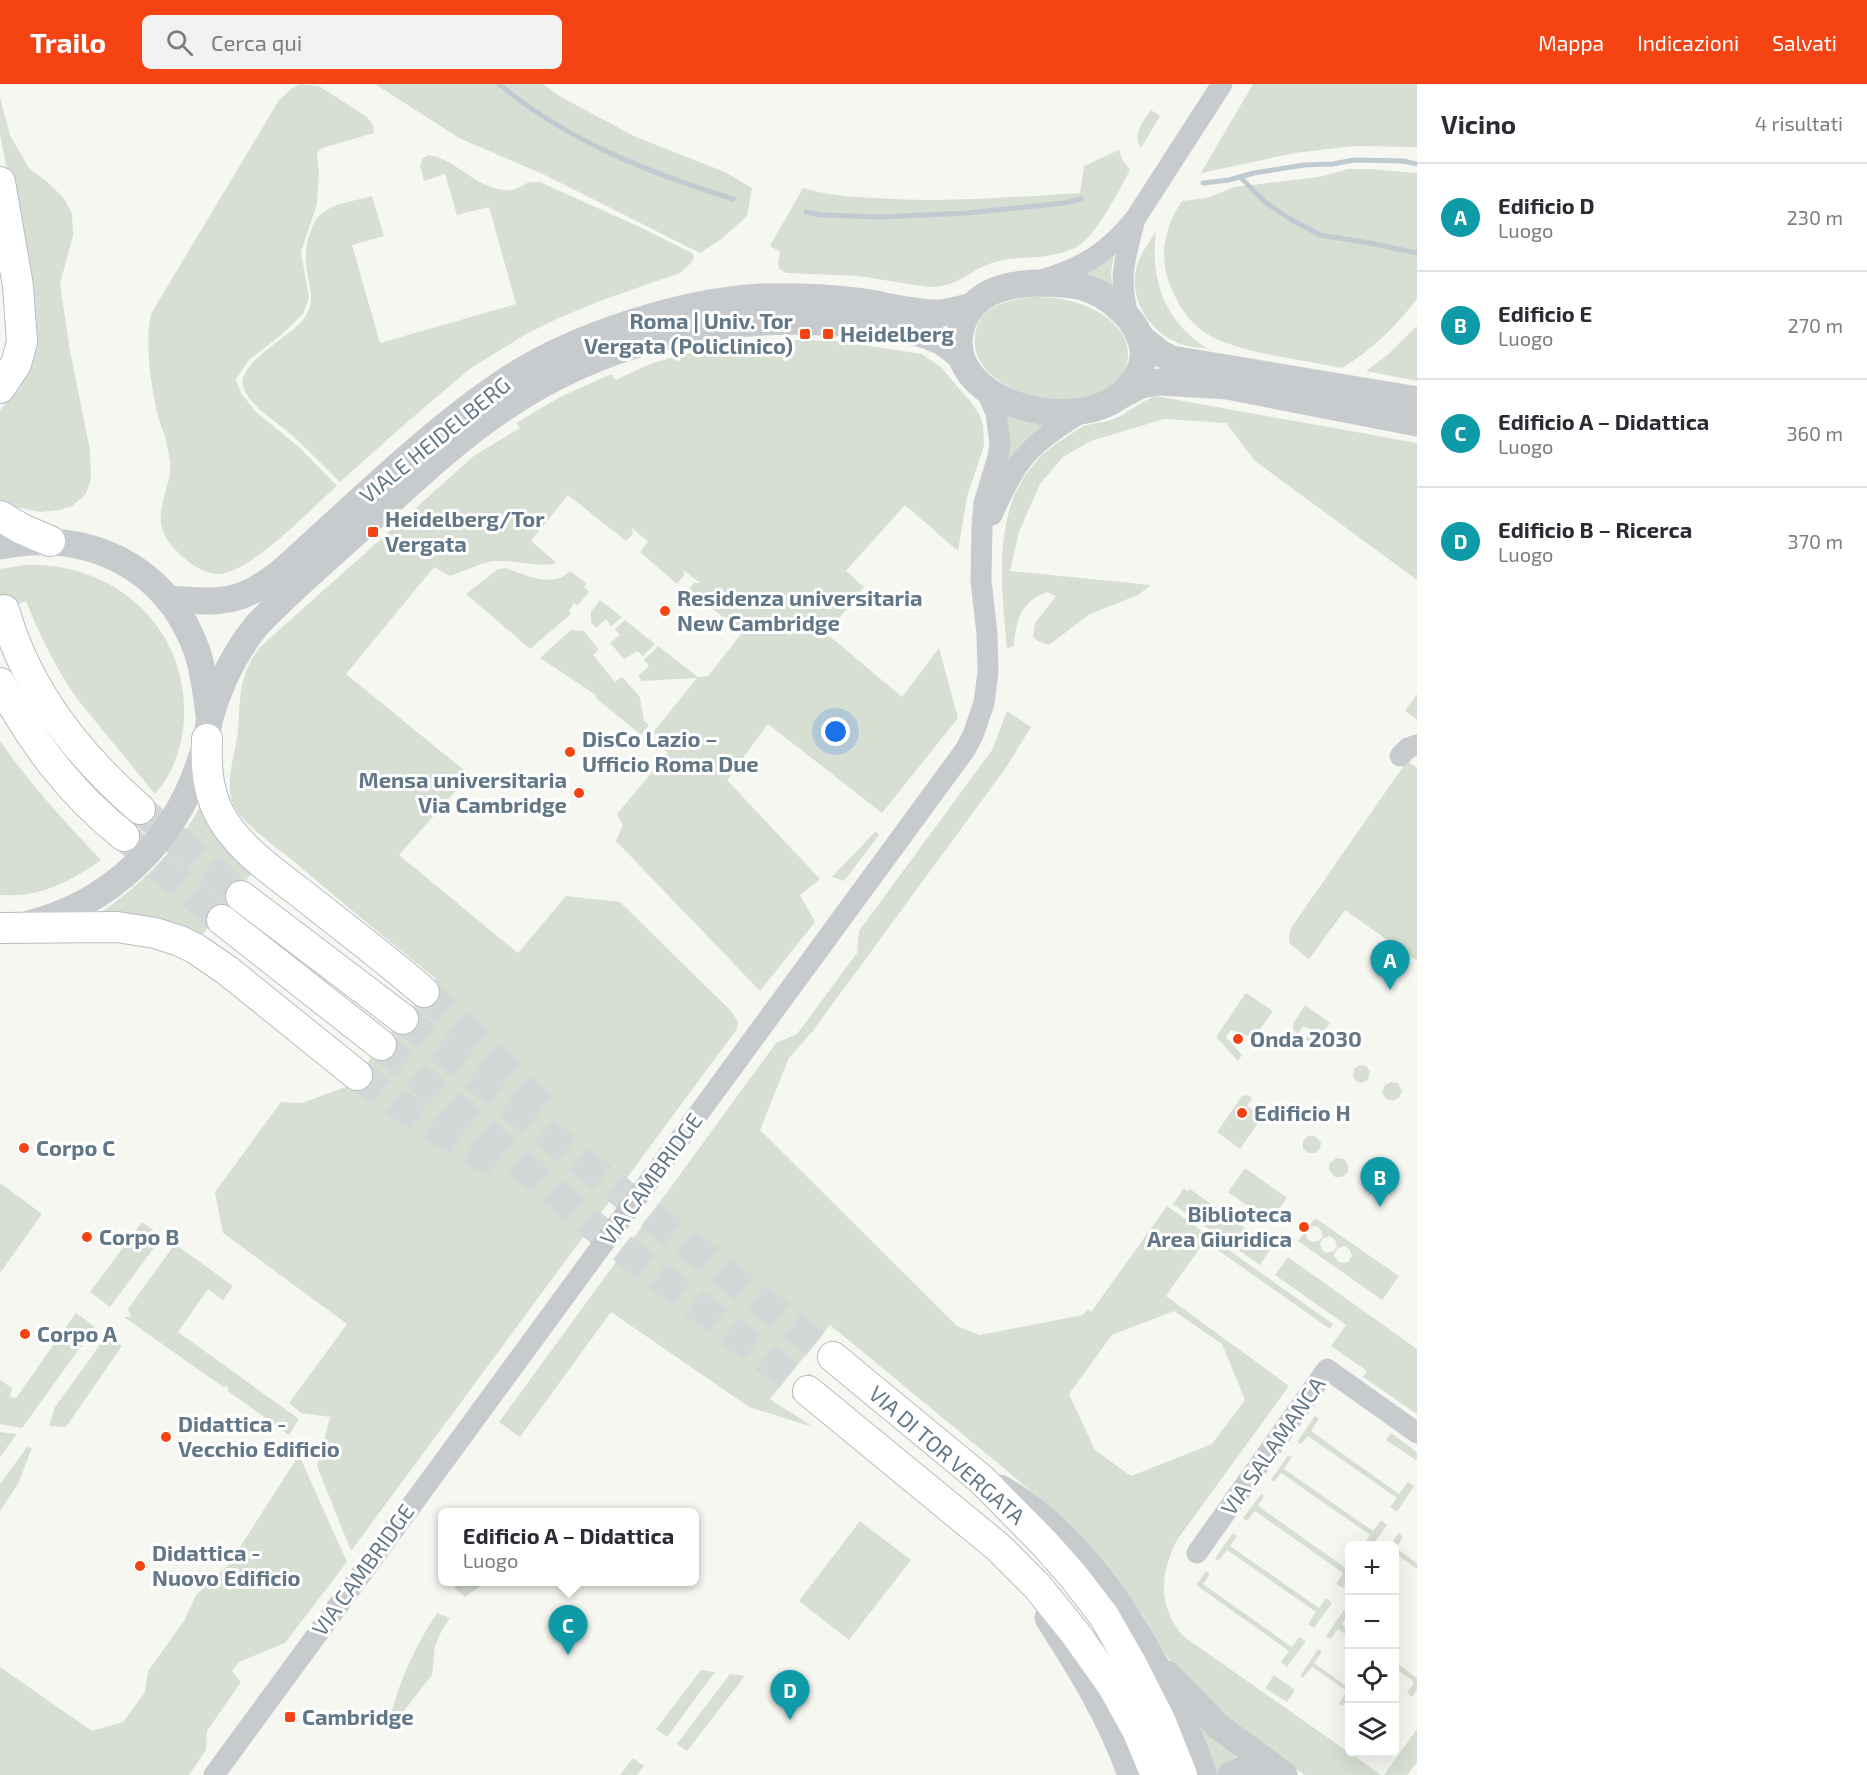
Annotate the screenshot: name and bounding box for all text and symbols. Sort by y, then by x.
search box [142,15,562,69]
text: Trailo [30,25,106,59]
icon: search [163,26,196,59]
text: Cerca qui [211,29,302,55]
text: Mappa [1538,30,1604,55]
text: Indicazioni [1637,30,1739,55]
text: Salvati [1772,30,1837,55]
text: Vicino [1441,108,1516,139]
text: 4 risultati [1755,111,1843,135]
text: Edificio D [1498,192,1595,218]
text: A [1454,205,1467,229]
text: 230 m [1787,205,1843,229]
text: Luogo [1498,218,1553,242]
text: Edificio E [1498,300,1592,326]
place label: Roma | Univ. Tor Vergata (Policlinico) [584,307,794,358]
text: B [1454,313,1467,337]
text: 270 m [1787,313,1843,337]
place label: Heidelberg [840,320,954,346]
text: Luogo [1498,326,1553,350]
marker: Roma | Univ. Tor Vergata (Policlinico) [798,327,812,341]
marker: Heidelberg [821,327,835,341]
street label: VIALE HEIDELBERG [354,371,515,508]
text: Edificio A – Didattica [1498,408,1709,434]
text: C [1455,421,1466,445]
text: 360 m [1786,421,1843,445]
text: Luogo [1498,434,1553,458]
place label: Heidelberg/Tor Vergata [385,505,545,556]
text: Edificio B – Ricerca [1498,516,1692,542]
marker: Heidelberg/Tor Vergata [366,525,380,539]
text: D [1454,529,1467,553]
text: 370 m [1788,529,1843,553]
text: Luogo [1498,542,1553,566]
place label: Residenza universitaria New Cambridge [677,584,923,635]
marker: Residenza universitaria New Cambridge [658,604,672,618]
your location [821,717,850,746]
place label: DisCo Lazio – Ufficio Roma Due [582,725,759,776]
marker: DisCo Lazio – Ufficio Roma Due [563,745,577,759]
place label: Mensa universitaria Via Cambridge [359,766,567,817]
marker: Mensa universitaria Via Cambridge [572,786,586,800]
pin: A [1370,940,1410,990]
place label: Onda 2030 [1250,1025,1362,1051]
marker: Onda 2030 [1231,1032,1245,1046]
place label: Edificio H [1254,1099,1351,1125]
marker: Edificio H [1235,1106,1249,1120]
street label: VIA CAMBRIDGE [594,1107,707,1249]
place label: Corpo C [36,1134,115,1160]
marker: Corpo C [17,1141,31,1155]
pin: B [1360,1158,1400,1207]
place label: Biblioteca Area Giuridica [1147,1200,1292,1251]
marker: Biblioteca Area Giuridica [1297,1220,1311,1234]
place label: Corpo B [99,1223,179,1249]
marker: Corpo B [80,1230,94,1244]
place label: Corpo A [37,1320,118,1346]
marker: Corpo A [18,1327,32,1341]
street label: VIA SALAMANCA [1215,1371,1330,1520]
street label: VIA DI TOR VERGATA [864,1380,1031,1529]
place label: Didattica - Vecchio Edificio [178,1410,340,1461]
marker: Didattica - Vecchio Edificio [159,1430,173,1444]
street label: VIA CAMBRIDGE [306,1498,419,1640]
popup [438,1508,699,1586]
text: Edificio A – Didattica [463,1522,674,1548]
place label: Didattica - Nuovo Edificio [152,1539,301,1590]
map controls [1345,1541,1399,1757]
button: + [1345,1541,1399,1595]
text: Luogo [463,1548,518,1572]
marker: Didattica - Nuovo Edificio [133,1559,147,1573]
button: − [1345,1595,1399,1649]
pin: C [548,1606,588,1655]
button: locate [1345,1649,1399,1703]
pin: D [770,1670,810,1720]
place label: Cambridge [302,1703,414,1729]
button: layers [1345,1703,1399,1757]
marker: Cambridge [283,1710,297,1724]

